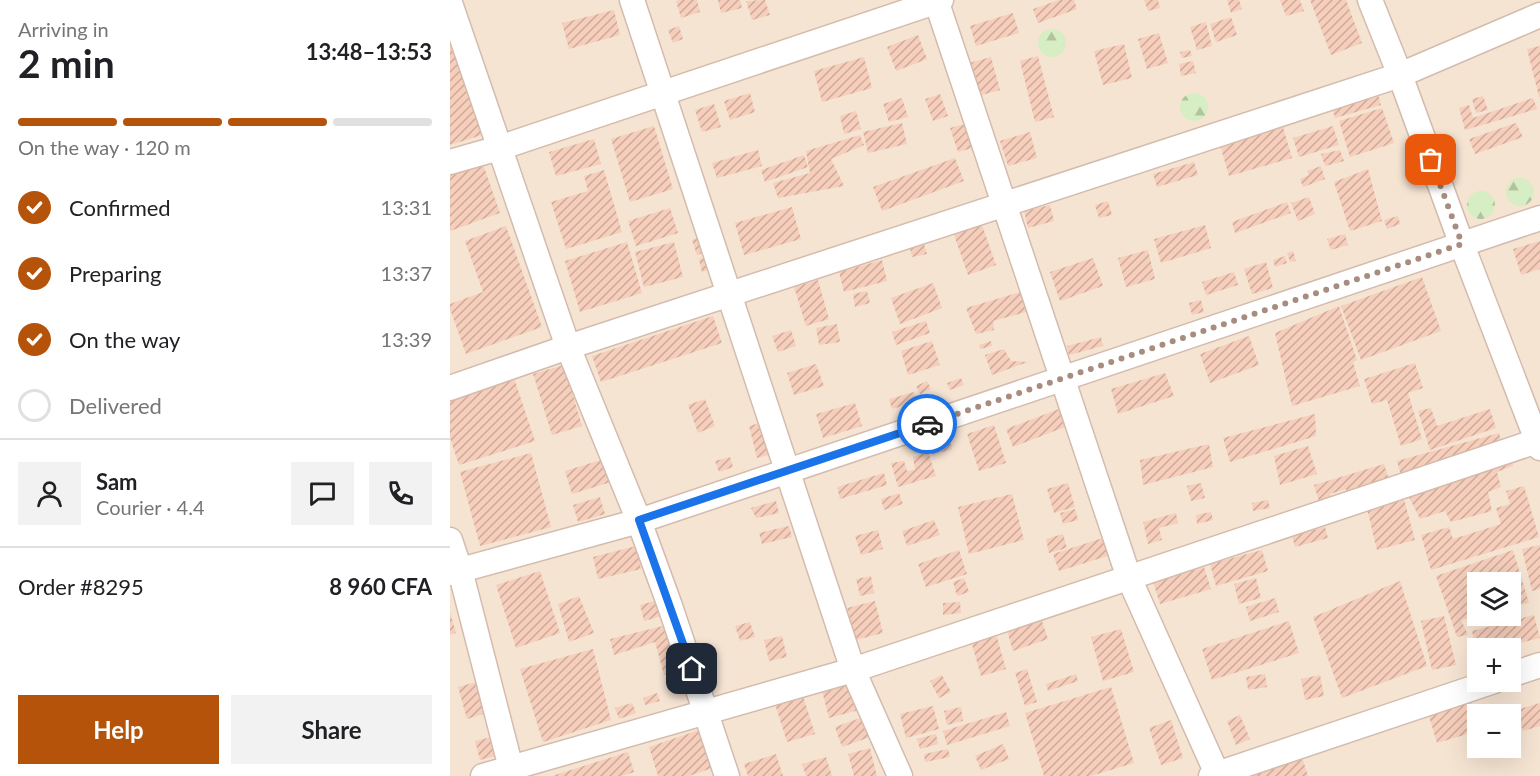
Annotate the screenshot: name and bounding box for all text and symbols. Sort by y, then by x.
text: Arriving in [18,17,109,41]
text: 13:48–13:53 [306,38,432,65]
text: 2 min [18,40,115,86]
pin [1405,134,1456,185]
text: On the way · 120 m [18,135,191,159]
icon: bag [1414,143,1447,176]
icon: check [18,191,51,224]
text: Confirmed [69,194,171,221]
text: 13:31 [381,195,432,219]
icon: check [18,257,51,290]
text: Preparing [69,260,161,287]
text: 13:37 [381,261,432,285]
icon: check [18,323,51,356]
text: On the way [69,326,180,353]
text: 13:39 [381,327,432,351]
text: Delivered [69,392,162,419]
courier [897,394,957,454]
icon: car [911,408,944,441]
button: person [18,462,81,525]
button: chat [291,462,354,525]
button: phone [369,462,432,525]
text: Sam [96,468,138,495]
text: Courier · 4.4 [96,495,205,519]
map controls [1467,572,1521,758]
button: layers [1467,572,1521,626]
text: Order #8295 [18,573,144,600]
text: 8 960 CFA [329,573,432,600]
button: + [1467,638,1521,692]
pin [666,643,717,694]
icon: home [675,652,708,685]
button: Help [18,695,219,764]
button: Share [231,695,432,764]
button: − [1467,704,1521,758]

